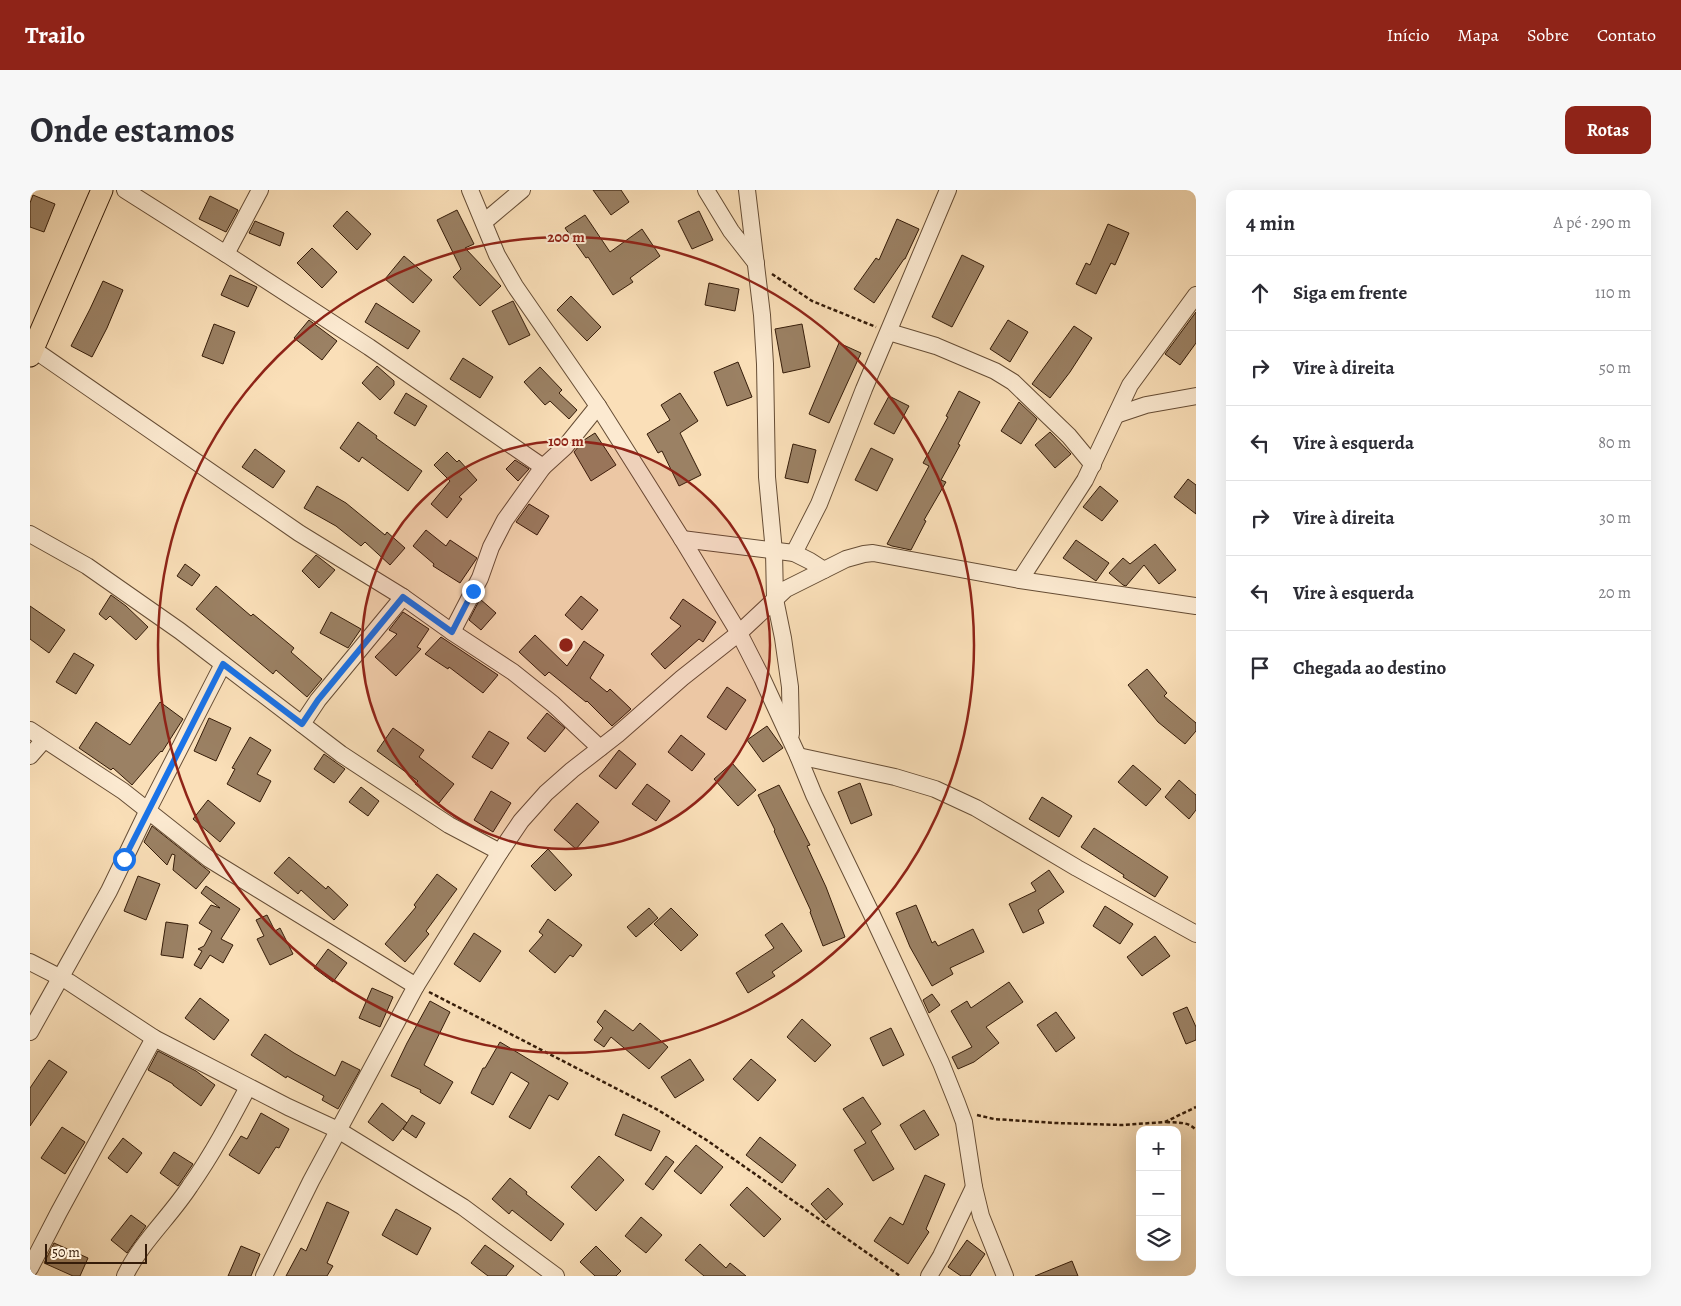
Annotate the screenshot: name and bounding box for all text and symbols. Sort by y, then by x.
text: Trailo [25,19,85,51]
text: Início [1387,23,1430,47]
text: Mapa [1458,23,1499,47]
text: Sobre [1527,23,1569,47]
text: Contato [1597,23,1656,47]
text: Onde estamos [30,106,235,154]
button: Rotas [1565,106,1651,154]
text: 4 min [1246,209,1295,237]
text: A pé · 290 m [1553,212,1631,234]
text: 200 m [547,227,585,247]
icon: ahead [1246,279,1274,307]
text: Siga em frente [1293,280,1407,306]
text: 110 m [1595,282,1631,304]
icon: right [1246,354,1274,382]
text: Vire à direita [1293,355,1395,381]
text: 50 m [1599,357,1631,379]
icon: left [1246,429,1274,457]
text: Vire à esquerda [1293,430,1414,456]
text: 100 m [548,431,584,451]
text: 80 m [1598,432,1631,454]
icon: right [1246,504,1274,532]
text: Vire à direita [1293,505,1395,531]
text: 30 m [1599,507,1631,529]
icon: left [1246,579,1274,607]
route end [462,580,485,603]
text: Vire à esquerda [1293,580,1414,606]
text: 20 m [1598,582,1631,604]
centre of rings [557,636,575,654]
icon: arrive [1246,654,1274,682]
text: Chegada ao destino [1293,655,1446,681]
route start [113,848,136,871]
map controls [1136,1126,1181,1261]
button: + [1136,1126,1181,1171]
button: − [1136,1171,1181,1216]
button: layers [1136,1216,1181,1261]
scale bar [45,1241,148,1264]
text: 50 m [52,1243,80,1262]

